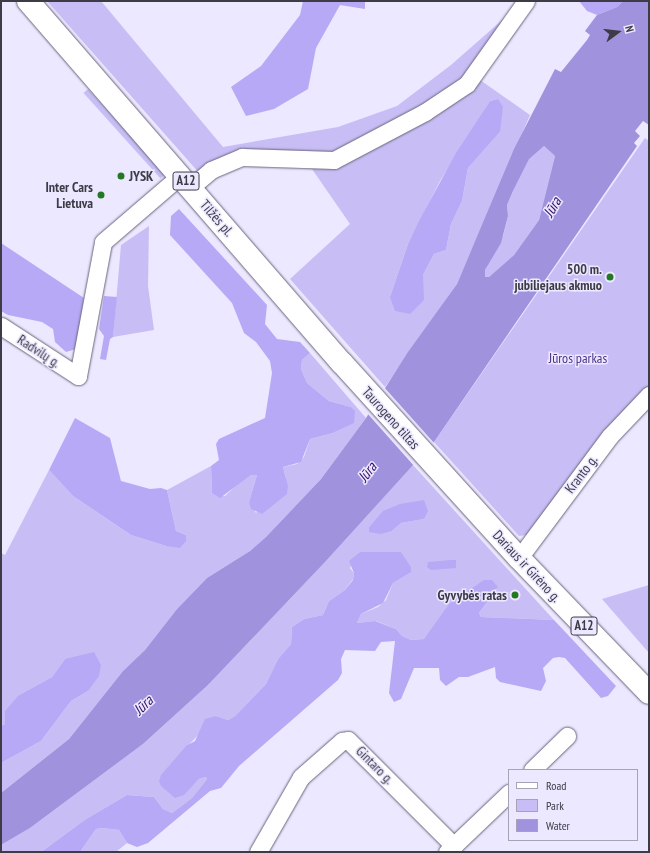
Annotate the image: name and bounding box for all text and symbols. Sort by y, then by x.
north arrow [598,12,638,52]
text: N [622,24,637,34]
place label: JYSK [129,168,153,184]
road number: A12 [172,170,200,192]
marker: JYSK [116,171,126,181]
place label: Inter Cars Lietuva [45,179,93,212]
marker: Inter Cars Lietuva [96,190,106,200]
water label: Jūra [539,194,565,220]
street label: Tilžės pl. [197,196,237,240]
place label: 500 m. jubiliejaus akmuo [514,261,602,294]
marker: 500 m. jubiliejaus akmuo [605,272,615,282]
street label: Radvilų g. [14,331,64,371]
park label: Jūros parkas [549,350,607,366]
street label: Taurogeno tiltas [359,383,423,453]
street label: Kranto g. [561,452,601,496]
water label: Jūra [354,459,380,485]
street label: Dariaus ir Girėno g. [489,527,565,605]
place label: Gyvybės ratas [437,587,507,603]
marker: Gyvybės ratas [510,590,520,600]
road number: A12 [570,615,598,637]
water label: Jūra [129,691,157,719]
street label: Gintaro g. [352,742,398,788]
legend [508,769,638,841]
text: Road [546,778,566,793]
text: Park [546,798,564,813]
text: Water [546,818,570,833]

